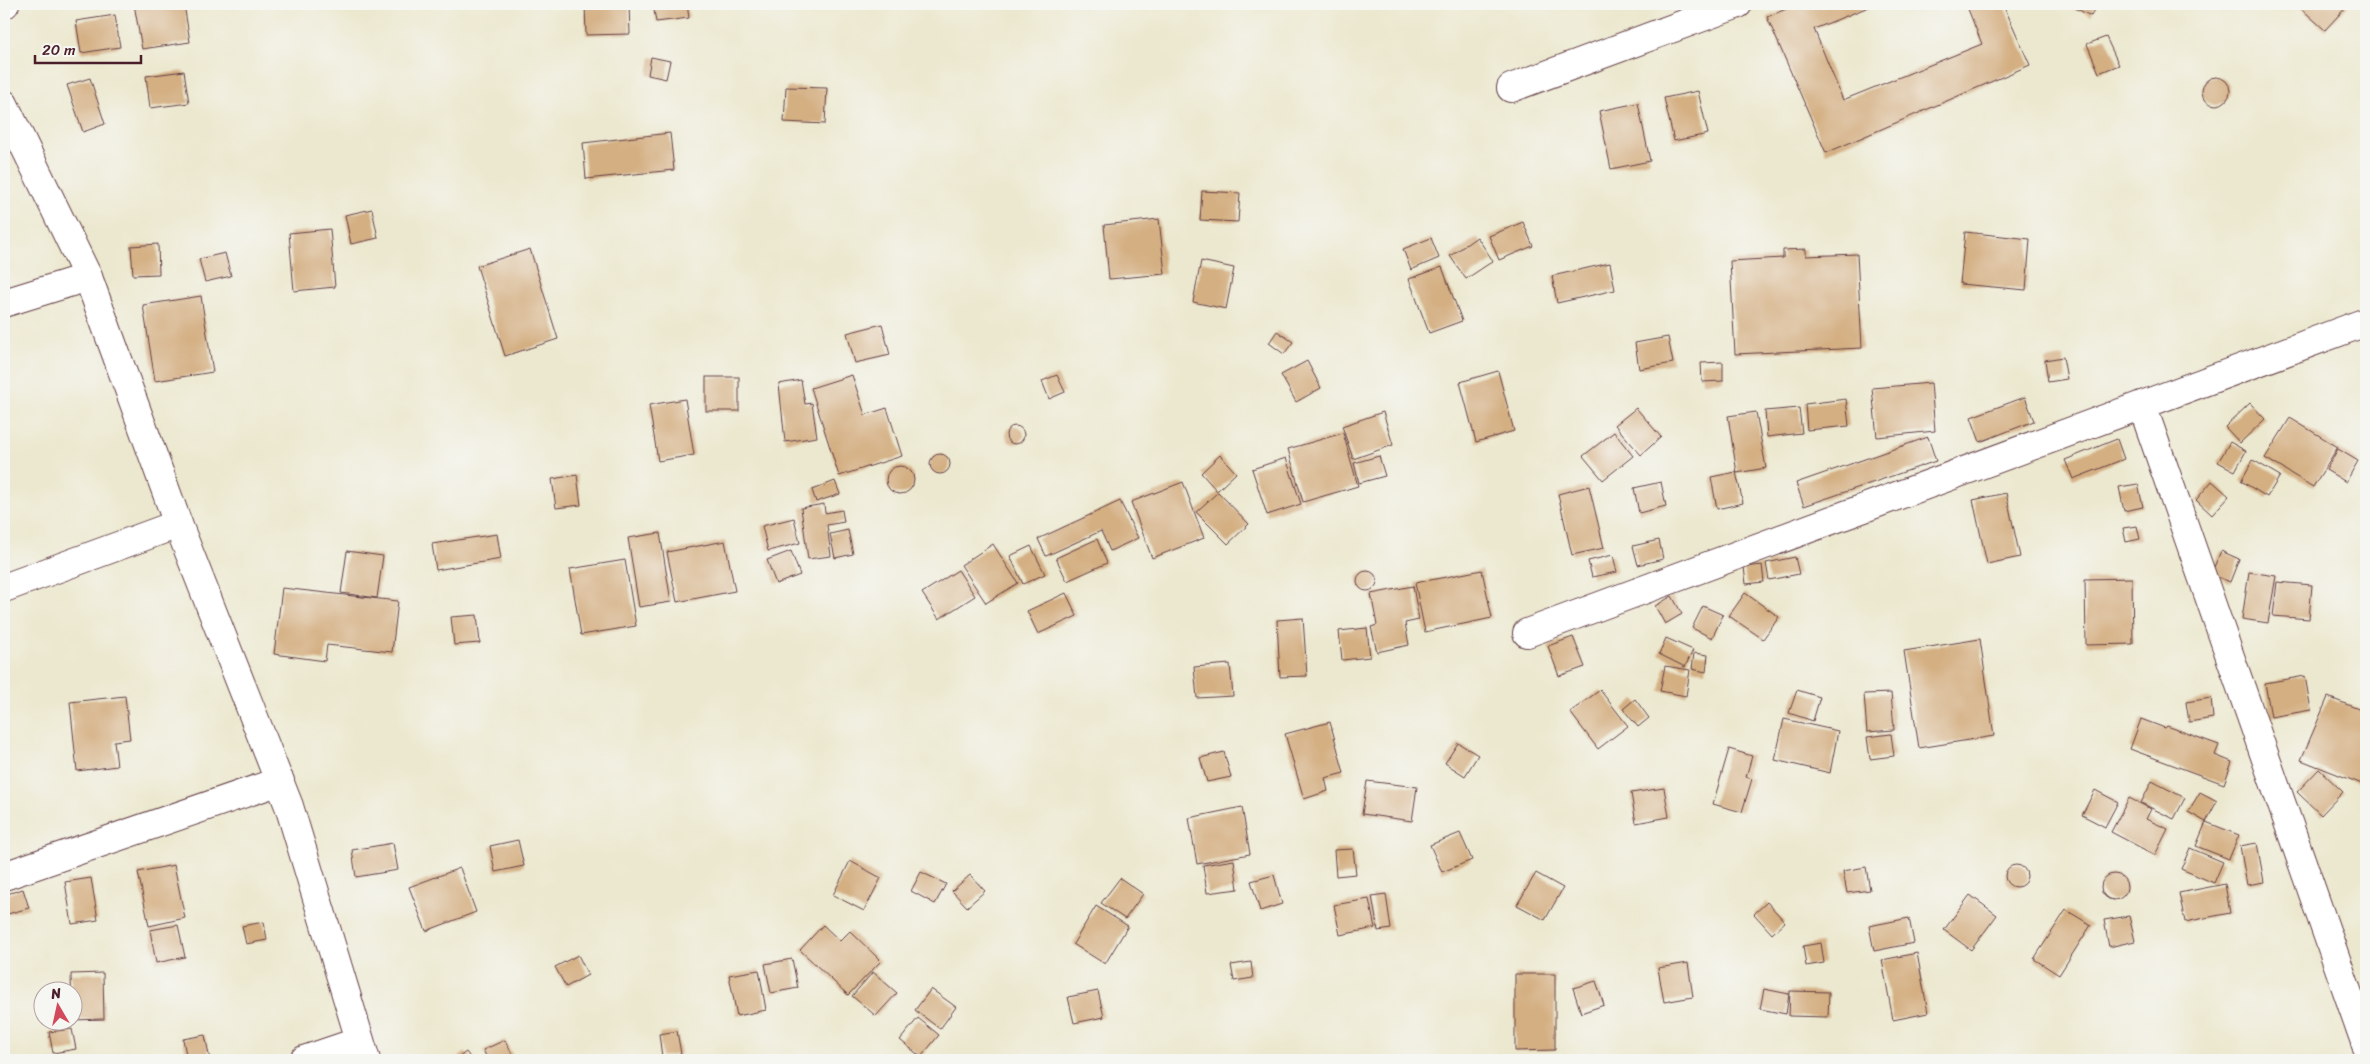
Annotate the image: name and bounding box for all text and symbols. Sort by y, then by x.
scale bar [35,32,141,64]
text: 20 m [42,37,76,63]
text: N [48,981,63,1007]
north arrow [32,982,82,1032]

